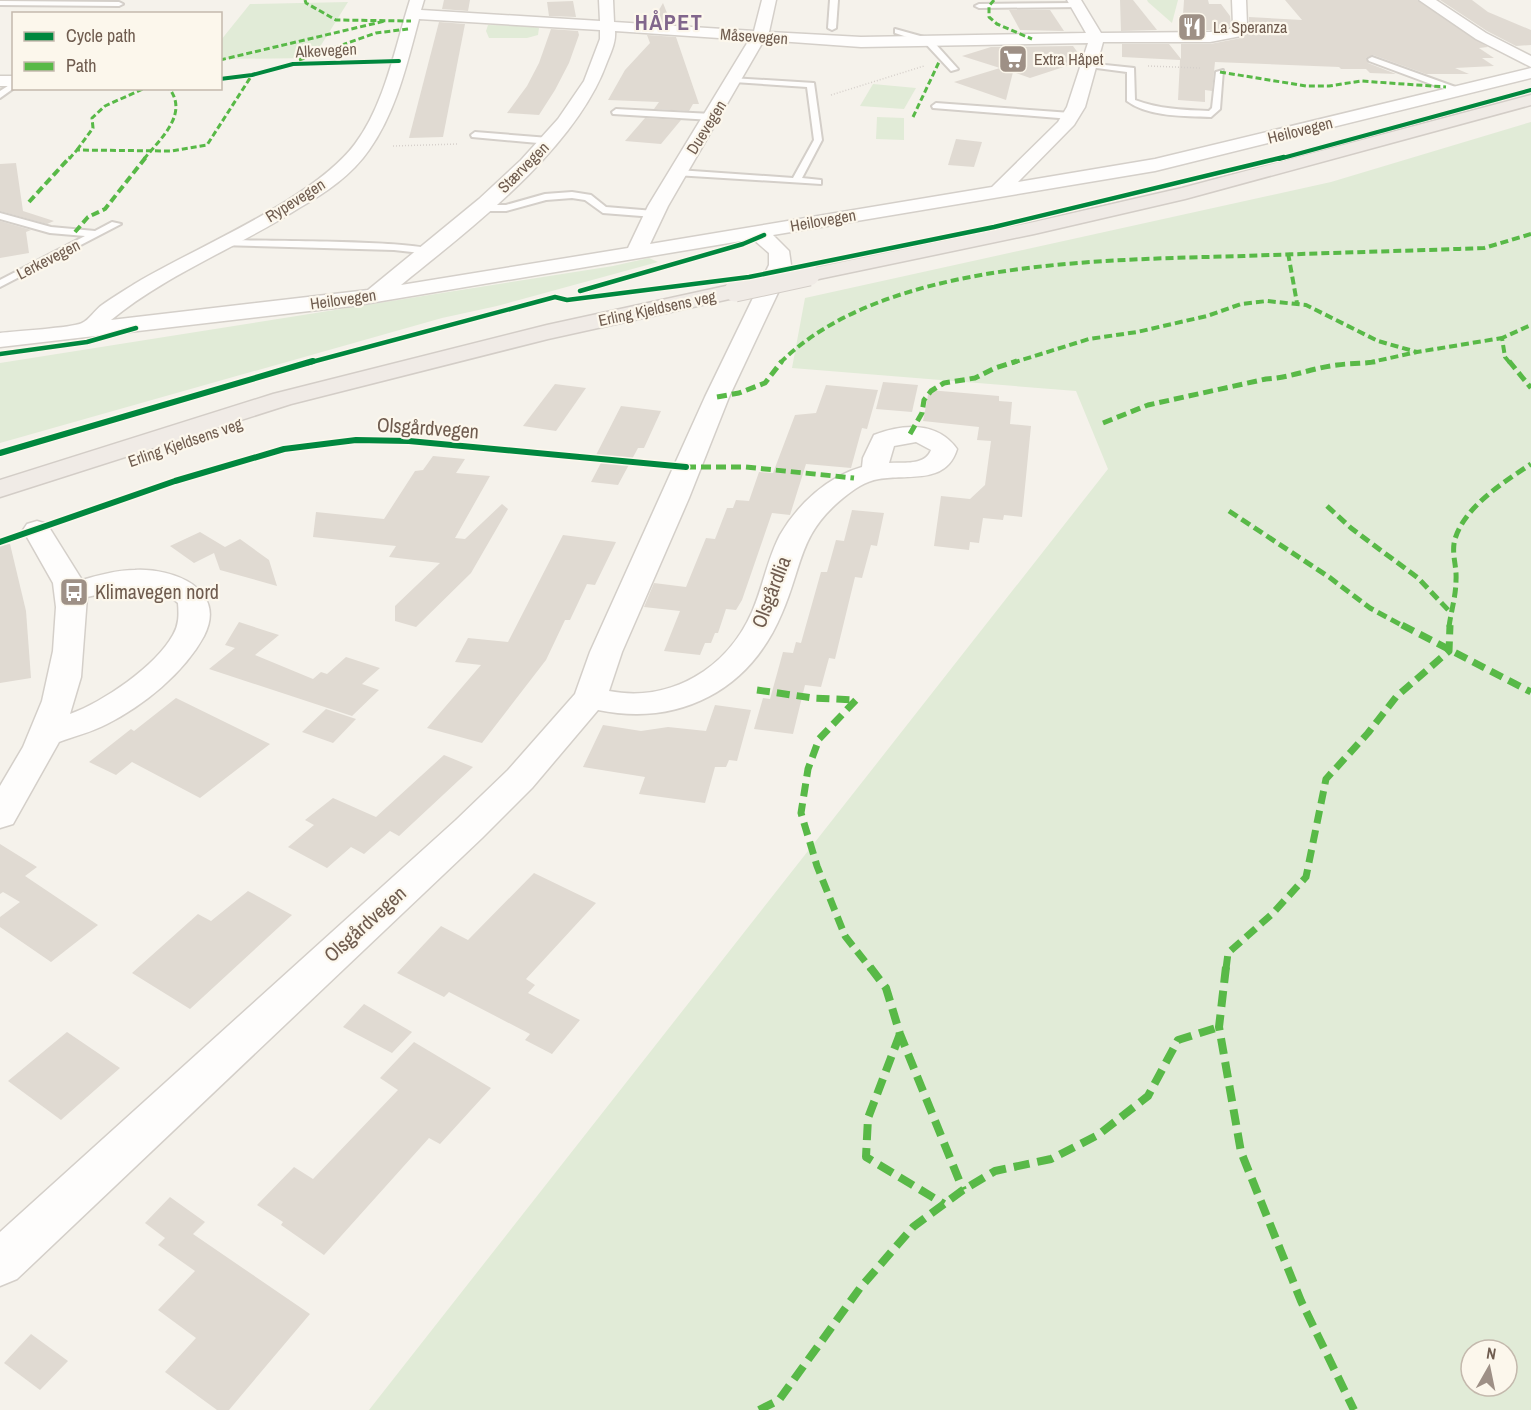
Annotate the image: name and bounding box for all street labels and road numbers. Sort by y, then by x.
street label: Måsevegen [719,23,789,49]
street label: Alkevegen [294,37,357,63]
street label: Duevegen [681,96,731,158]
street label: Heilovegen [1265,111,1335,149]
street label: Stærvegen [493,137,553,197]
street label: Rypevegen [261,173,329,227]
street label: Heilovegen [788,203,858,237]
street label: Lerkevegen [12,234,84,284]
street label: Heilovegen [309,283,377,315]
street label: Erling Kjeldsens veg [596,285,718,331]
street label: Olsgårdvegen [376,410,480,445]
street label: Erling Kjeldsens veg [125,412,246,472]
street label: Olsgårdlia [745,552,797,632]
street label: Olsgårdvegen [318,879,412,968]

